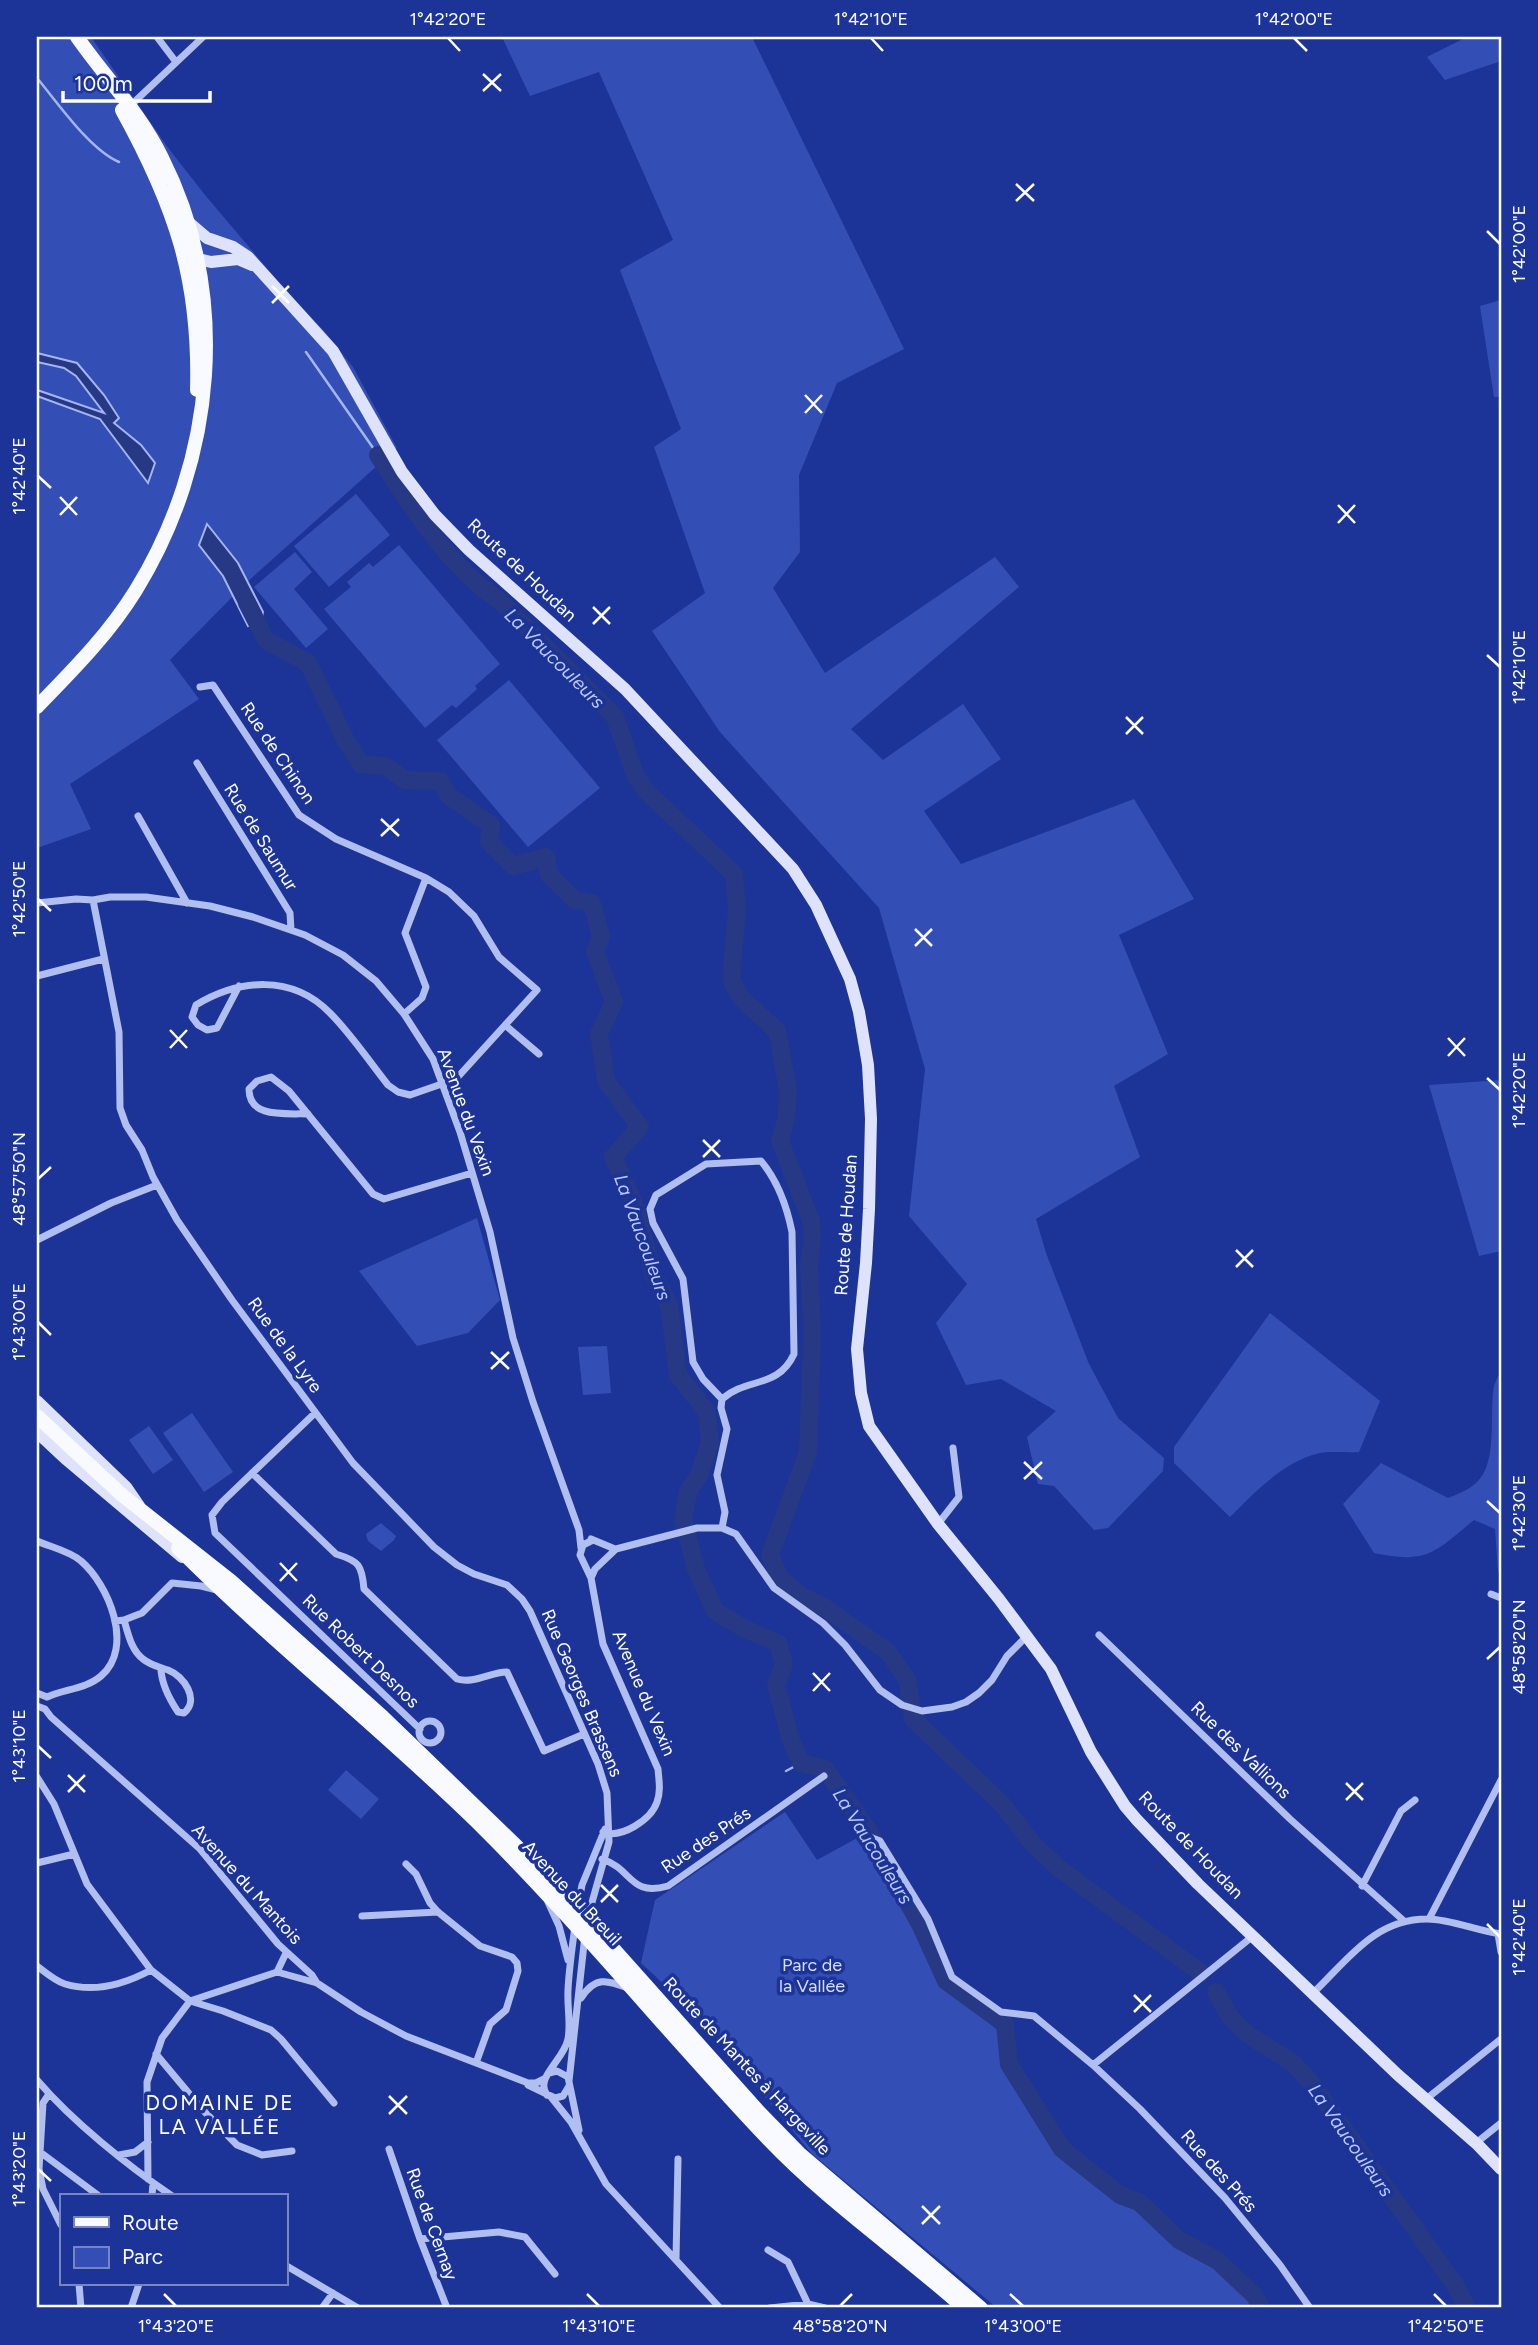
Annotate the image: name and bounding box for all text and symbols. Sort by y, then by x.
text: 1°42'20"E [410,8,486,30]
text: 1°42'10"E [834,8,908,30]
text: 1°42'00"E [1255,8,1333,30]
scale bar [63,60,210,104]
text: 100 m [74,71,133,96]
text: 1°42'00"E [1508,205,1530,283]
text: 1°42'40"E [8,437,30,515]
street label: Route de Houdan [463,514,581,626]
water label: La Vaucouleurs [500,603,610,713]
text: 1°42'10"E [1508,630,1530,704]
street label: Rue de Chinon [236,698,320,808]
street label: Rue de Saumur [219,779,303,895]
text: 1°42'50"E [8,860,30,938]
street label: Avenue du Vexin [433,1045,499,1179]
text: 1°42'20"E [1508,1052,1530,1128]
text: 48°57'50"N [8,1132,30,1226]
street label: Route de Houdan [830,1154,862,1296]
water label: La Vaucouleurs [609,1171,676,1303]
text: 1°43'00"E [8,1283,30,1361]
street label: Rue de la Lyre [243,1293,327,1397]
text: 1°42'30"E [1508,1475,1530,1551]
street label: Rue Robert Desnos [298,1589,424,1713]
text: 48°58'20"N [1508,1599,1530,1695]
street label: Rue Georges Brassens [537,1606,627,1780]
street label: Avenue du Vexin [608,1627,680,1759]
street label: Rue des Vallions [1186,1697,1296,1803]
text: 1°43'10"E [8,1709,30,1783]
water label: La Vaucouleurs [828,1784,917,1909]
street label: Route de Houdan [1134,1787,1248,1903]
street label: Rue des Prés [657,1802,755,1878]
street label: Avenue du Mantois [187,1819,307,1949]
street label: Avenue du Breuil [518,1836,626,1950]
text: 1°42'40"E [1508,1898,1530,1976]
park label: Parc de la Vallée [779,1954,845,1997]
street label: Route de Mantes à Hargeville [659,1972,835,2160]
water label: La Vaucouleurs [1303,2079,1398,2201]
district label: DOMAINE DE LA VALLÉE [145,2090,295,2139]
street label: Rue des Prés [1176,2125,1262,2217]
text: 1°43'20"E [8,2131,30,2207]
street label: Rue de Cernay [402,2165,463,2284]
legend [60,2194,287,2286]
text: Route [122,2210,178,2235]
text: Parc [122,2244,163,2269]
text: 1°43'20"E [138,2315,214,2337]
text: 1°43'10"E [562,2315,636,2337]
text: 48°58'20"N [792,2315,888,2337]
text: 1°43'00"E [984,2315,1062,2337]
text: 1°42'50"E [1407,2315,1485,2337]

